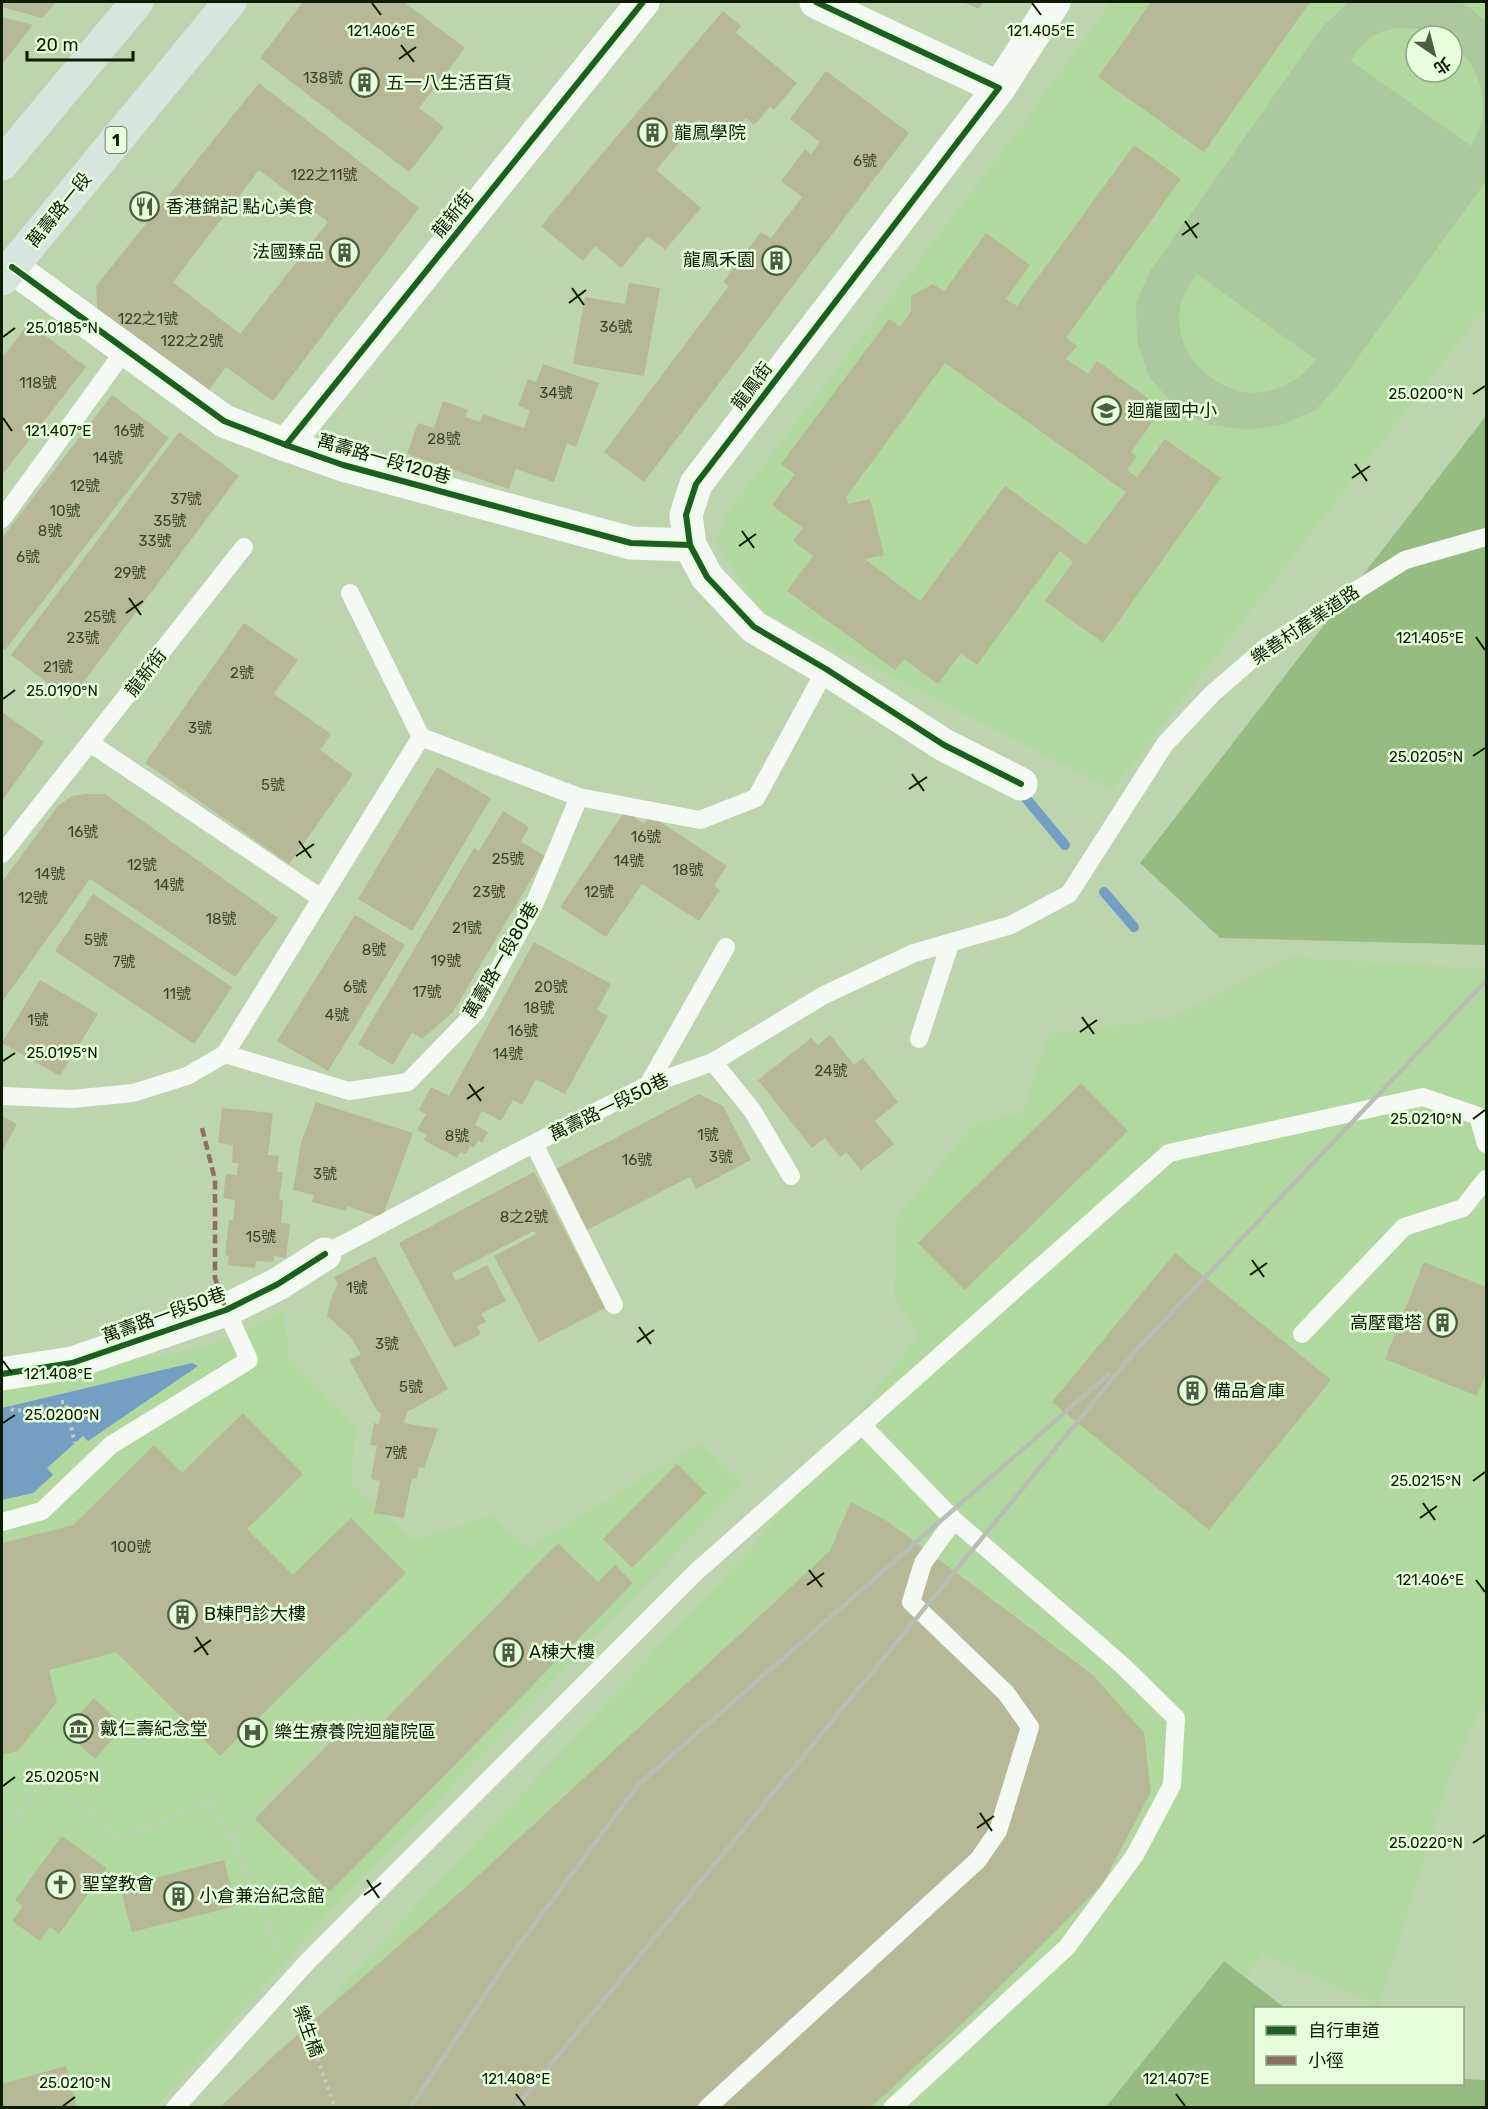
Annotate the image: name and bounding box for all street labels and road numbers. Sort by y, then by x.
road number: 1 [106,127,126,153]
street label: 萬壽路一段 [22,168,96,252]
street label: 龍新街 [427,186,479,242]
street label: 龍鳳街 [727,358,777,414]
street label: 萬壽路一段120巷 [315,429,453,489]
street label: 樂善村產業道路 [1247,581,1363,669]
street label: 龍新街 [121,645,171,701]
street label: 萬壽路一段80巷 [459,898,543,1022]
street label: 萬壽路一段50巷 [546,1069,672,1145]
street label: 萬壽路一段50巷 [99,1282,229,1348]
street label: 樂生橋 [288,2002,328,2060]

